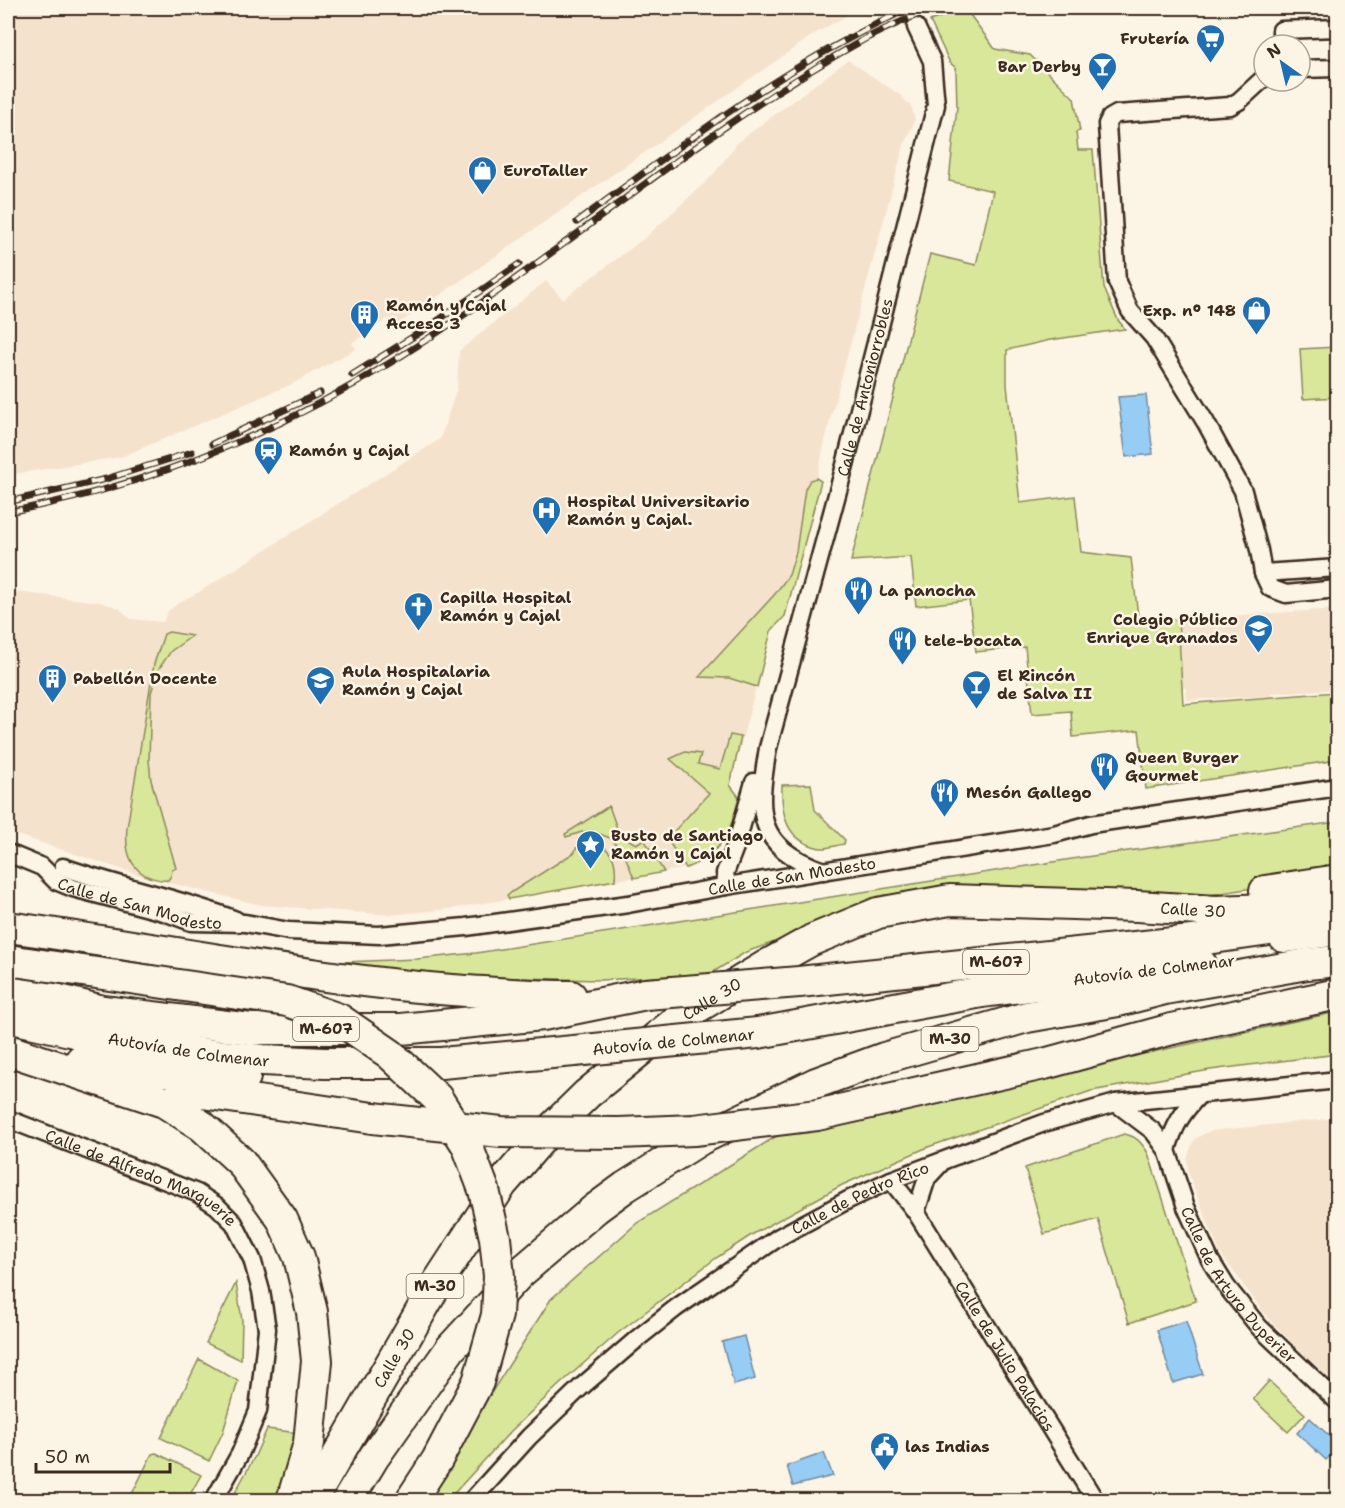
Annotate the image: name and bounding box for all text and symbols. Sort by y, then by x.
supermarket icon: Frutería [1194,22,1226,64]
place label: Frutería [1120,28,1189,49]
north arrow [1252,33,1312,93]
text: N [1263,39,1285,63]
bar icon: Bar Derby [1086,50,1118,92]
place label: Bar Derby [998,56,1081,77]
shop icon: EuroTaller [466,154,498,196]
place label: EuroTaller [503,160,588,181]
shop icon: Exp. nº 148 [1241,294,1273,336]
place label: Ramón y Cajal Acceso 3 [386,295,507,334]
street label: Calle de Antoniorrobles [832,296,897,479]
building icon: Ramón y Cajal Acceso 3 [349,298,381,340]
place label: Exp. nº 148 [1142,300,1236,321]
station icon: Ramón y Cajal [252,434,284,476]
place label: Ramón y Cajal [289,440,410,461]
place label: Hospital Universitario Ramón y Cajal. [567,491,750,530]
hospital icon: Hospital Universitario Ramón y Cajal. [530,494,562,536]
restaurant icon: La panocha [842,574,874,616]
place label: La panocha [879,580,976,601]
place label: Capilla Hospital Ramón y Cajal [440,587,572,626]
church icon: Capilla Hospital Ramón y Cajal [403,590,435,632]
place label: Colegio Público Enrique Granados [1086,609,1238,648]
school or university icon: Colegio Público Enrique Granados [1243,612,1275,654]
restaurant icon: tele-bocata [887,624,919,666]
place label: tele-bocata [924,630,1022,651]
place label: Aula Hospitalaria Ramón y Cajal [342,661,490,700]
building icon: Pabellón Docente [36,662,68,704]
school or university icon: Aula Hospitalaria Ramón y Cajal [305,664,337,706]
place label: El Rincón de Salva II [997,665,1092,704]
place label: Pabellón Docente [73,668,217,689]
bar icon: El Rincón de Salva II [960,668,992,710]
place label: Queen Burger Gourmet [1125,747,1239,786]
restaurant icon: Queen Burger Gourmet [1088,750,1120,792]
restaurant icon: Mesón Gallego [929,776,961,818]
place label: Mesón Gallego [966,782,1092,803]
place label: Busto de Santiago Ramón y Cajal [611,825,763,864]
place icon: Busto de Santiago Ramón y Cajal [574,828,606,870]
street label: Calle de San Modesto [706,852,877,900]
street label: Calle de San Modesto [54,872,222,933]
street label: Calle 30 [1160,897,1226,922]
road number: M-607 [963,950,1029,974]
street label: Autovía de Colmenar [1072,950,1236,990]
street label: Calle 30 [678,973,745,1025]
road number: M-607 [293,1017,359,1041]
street label: Autovía de Colmenar [591,1023,756,1060]
street label: Autovía de Colmenar [107,1027,270,1071]
road number: M-30 [922,1027,978,1051]
street label: Calle de Alfredo Marqueríe [42,1124,242,1231]
street label: Calle de Pedro Rico [787,1156,932,1239]
street label: Calle de Arturo Duperier [1177,1203,1301,1368]
road number: M-30 [406,1274,464,1298]
street label: Calle de Julio Palacios [951,1277,1060,1435]
street label: Calle 30 [368,1324,419,1392]
public building icon: las Indias [868,1430,900,1472]
scale bar [36,1436,170,1474]
place label: las Indias [905,1436,990,1457]
text: 50 m [45,1445,90,1469]

